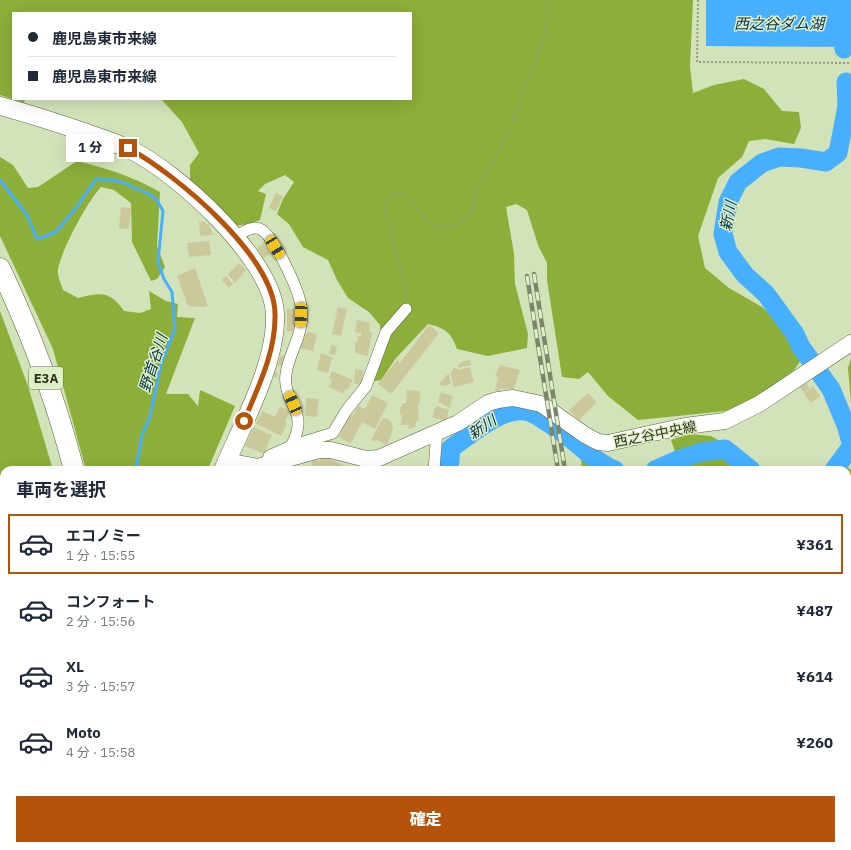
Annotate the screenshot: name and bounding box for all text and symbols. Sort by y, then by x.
water label: 西之谷ダム湖 [734,14,826,33]
text: 鹿児島東市来線 [52,29,157,48]
text: 鹿児島東市来線 [52,67,157,86]
callout: 1 分 [66,134,114,162]
text: 1 分 [78,139,102,156]
route end [119,139,137,157]
water label: 新川 [716,198,741,233]
car [264,234,286,260]
car [295,303,307,327]
water label: 野首谷川 [135,330,172,394]
road number: E3A [29,367,63,389]
car [283,390,303,416]
water label: 新川 [464,410,501,443]
route start [235,412,253,430]
street label: 西之谷中央線 [612,417,698,451]
text: 車両を選択 [16,478,106,501]
icon: car [18,526,54,562]
text: エコノミー [66,526,141,545]
text: ¥361 [796,535,833,554]
text: 1 分 · 15:55 [66,547,135,564]
icon: car [18,592,54,628]
text: コンフォート [66,592,156,611]
text: ¥487 [796,601,833,620]
text: 2 分 · 15:56 [66,613,135,630]
text: XL [66,657,84,676]
icon: car [18,658,54,694]
text: ¥614 [796,667,833,686]
text: 3 分 · 15:57 [66,678,135,695]
text: Moto [66,723,101,742]
icon: car [18,724,54,760]
text: ¥260 [796,733,833,752]
text: 4 分 · 15:58 [66,744,135,761]
button: 確定 [16,796,835,842]

